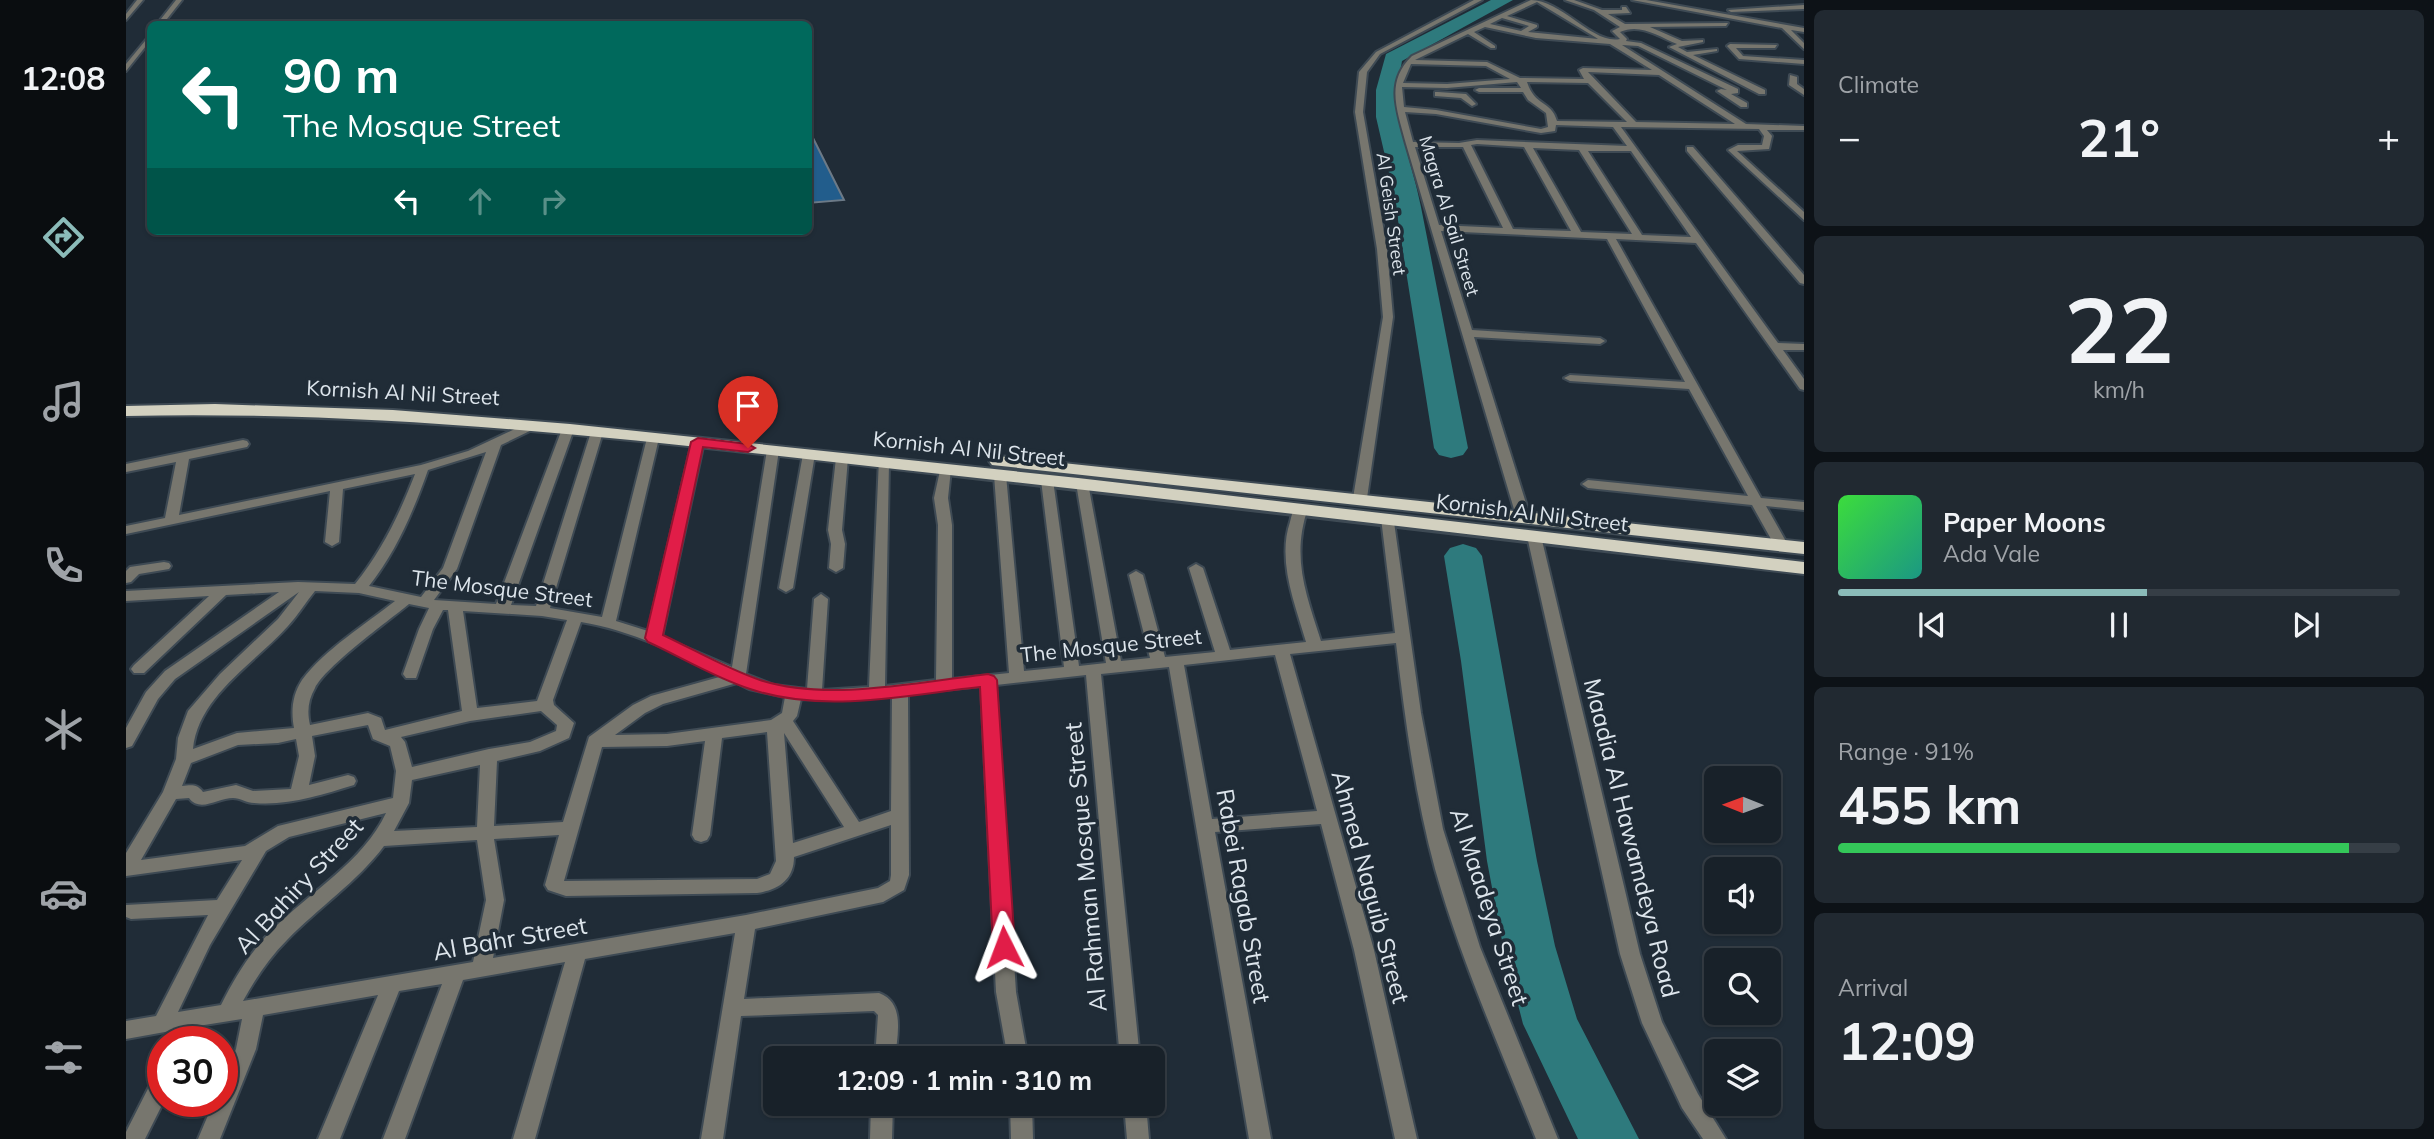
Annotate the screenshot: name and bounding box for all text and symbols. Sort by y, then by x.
text: 90 m [283,44,399,105]
icon: left [168,49,259,140]
text: 12:08 [21,58,105,98]
text: Climate [1838,70,1919,99]
text: The Mosque Street [283,105,560,145]
text: 21° [2078,105,2160,170]
text: − [1838,113,1861,161]
text: + [2377,113,2400,161]
street label: Magra Al Sail Street [1414,133,1485,299]
street label: Al Geish Street [1372,151,1411,277]
icon: left [388,182,426,220]
icon: ahead [461,182,499,220]
icon: right [534,182,572,220]
icon: directions [39,213,88,262]
text: 22 [2064,272,2174,386]
street label: Kornish Al Nil Street [306,374,500,410]
text: km/h [2093,375,2145,404]
pin [718,376,778,448]
icon: music [39,377,88,426]
icon: arrive [729,387,767,425]
street label: Kornish Al Nil Street [872,425,1067,471]
street label: Kornish Al Nil Street [1435,487,1630,537]
text: Paper Moons [1943,506,2106,539]
text: Ada Vale [1943,539,2040,568]
icon: phone [39,541,88,590]
street label: The Mosque Street [410,564,594,612]
icon: previous [1913,606,1951,644]
icon: pause [2100,606,2138,644]
icon: next [2287,606,2325,644]
street label: The Mosque Street [1019,623,1203,667]
street label: Maadia Al Hawamdeya Road [1578,675,1686,1000]
icon: climate [39,705,88,754]
street label: Al Rahman Mosque Street [1057,721,1113,1013]
text: Range · 91% [1838,737,1974,766]
north arrow [1704,766,1782,844]
map controls [1704,766,1781,1116]
street label: Ahmed Naguib Street [1325,767,1416,1006]
text: 455 km [1838,772,2021,837]
street label: Rabei Ragab Street [1210,786,1278,1005]
street label: Al Maadeya Street [1444,804,1536,1009]
street label: Al Bahiry Street [228,811,369,960]
button: sound [1704,857,1781,934]
icon: car [39,869,88,918]
street label: Al Bahr Street [431,910,589,966]
position arrow [967,910,1041,984]
button: search [1704,948,1781,1025]
text: Arrival [1838,973,1908,1002]
text: 12:09 [1838,1008,1976,1073]
speed limit sign: 30 [147,1026,238,1117]
icon: filters [39,1033,88,1082]
button: layers [1704,1039,1781,1116]
text: 12:09 · 1 min · 310 m [836,1064,1092,1097]

